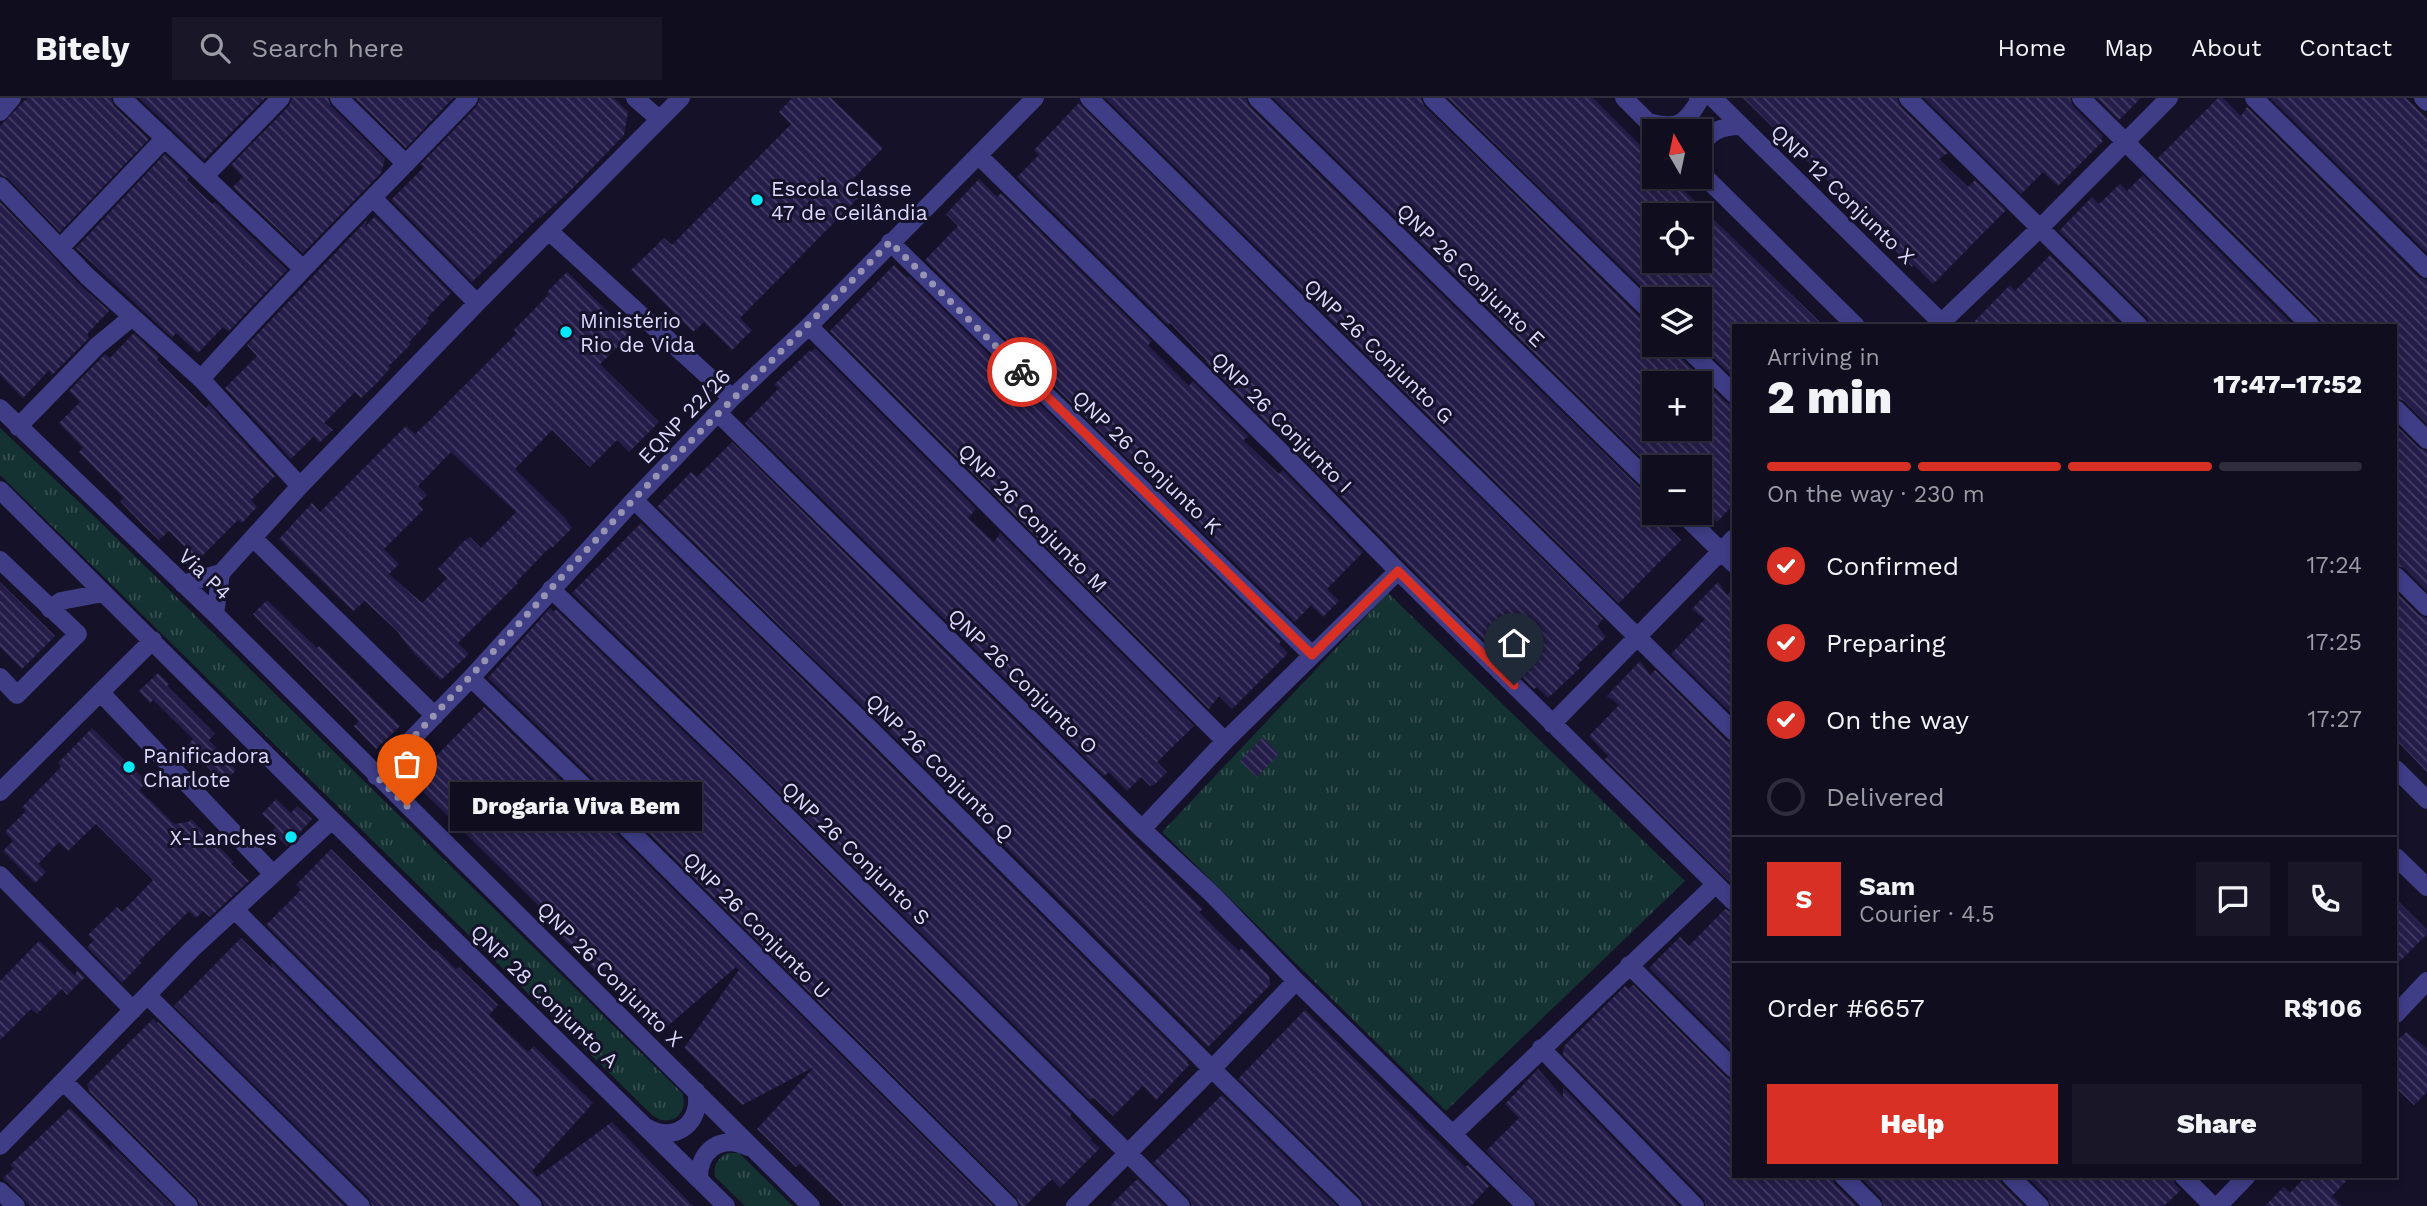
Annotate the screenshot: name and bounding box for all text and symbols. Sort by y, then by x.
search box [172,17,662,80]
text: Bitely [35,29,130,68]
icon: search [196,29,234,67]
text: Search here [252,33,404,63]
text: Home [1998,34,2066,62]
text: Map [2104,34,2153,62]
text: About [2191,34,2261,62]
text: Contact [2299,34,2392,62]
north arrow [1642,119,1712,189]
map controls [1642,119,1712,525]
street label: QNP 12 Conjunto X [1766,119,1920,269]
place label: Escola Classe 47 de Ceilândia [771,176,928,225]
marker: Escola Classe 47 de Ceilândia [749,192,765,208]
street label: QNP 26 Conjunto E [1392,198,1550,352]
button: locate [1642,203,1712,273]
street label: QNP 26 Conjunto G [1299,273,1459,429]
button: layers [1642,287,1712,357]
place label: Ministério Rio de Vida [580,308,695,357]
marker: Ministério Rio de Vida [558,324,574,340]
courier [987,337,1057,407]
text: Arriving in [1767,344,1880,371]
street label: QNP 26 Conjunto I [1206,346,1358,498]
icon: bike [1003,353,1041,391]
street label: EQNP 22/26 [633,363,735,469]
text: 17:47–17:52 [2213,369,2362,399]
text: 2 min [1767,370,1892,424]
button: + [1642,371,1712,441]
street label: QNP 26 Conjunto K [1068,385,1227,539]
street label: QNP 26 Conjunto M [953,438,1113,598]
button: − [1642,455,1712,525]
text: On the way · 230 m [1767,481,1985,508]
street label: Via P4 [174,543,236,605]
icon: check [1767,547,1805,585]
text: Confirmed [1826,551,1959,581]
text: 17:24 [2307,552,2362,579]
street label: QNP 26 Conjunto O [943,603,1103,759]
pin [1484,613,1544,685]
icon: home [1495,624,1533,662]
icon: check [1767,624,1805,662]
text: Preparing [1826,628,1946,658]
text: 17:25 [2307,629,2362,656]
street label: QNP 26 Conjunto Q [861,688,1019,846]
icon: check [1767,701,1805,739]
text: On the way [1826,705,1969,735]
text: 17:27 [2307,706,2362,733]
pin [377,734,437,806]
place label: Panificadora Charlote [143,743,270,792]
icon: bag [388,745,426,783]
marker: Panificadora Charlote [121,759,137,775]
street label: QNP 26 Conjunto S [777,776,935,930]
callout: Drogaria Viva Bem [449,782,701,830]
text: Delivered [1826,782,1945,812]
text: Drogaria Viva Bem [472,793,680,820]
place label: X-Lanches [169,825,277,850]
marker: X-Lanches [283,829,299,845]
street label: QNP 26 Conjunto U [678,846,836,1004]
button: chat [2196,862,2270,936]
button: phone [2288,862,2362,936]
text: Sam [1859,871,1915,901]
text: S [1796,884,1812,914]
street label: QNP 26 Conjunto X [532,896,688,1052]
text: Courier · 4.5 [1859,901,1995,928]
street label: QNP 28 Conjunto A [466,919,624,1073]
text: Order #6657 [1767,993,1925,1023]
text: R$106 [2283,993,2362,1023]
button: Help [1767,1084,2058,1164]
button: Share [2072,1084,2362,1164]

